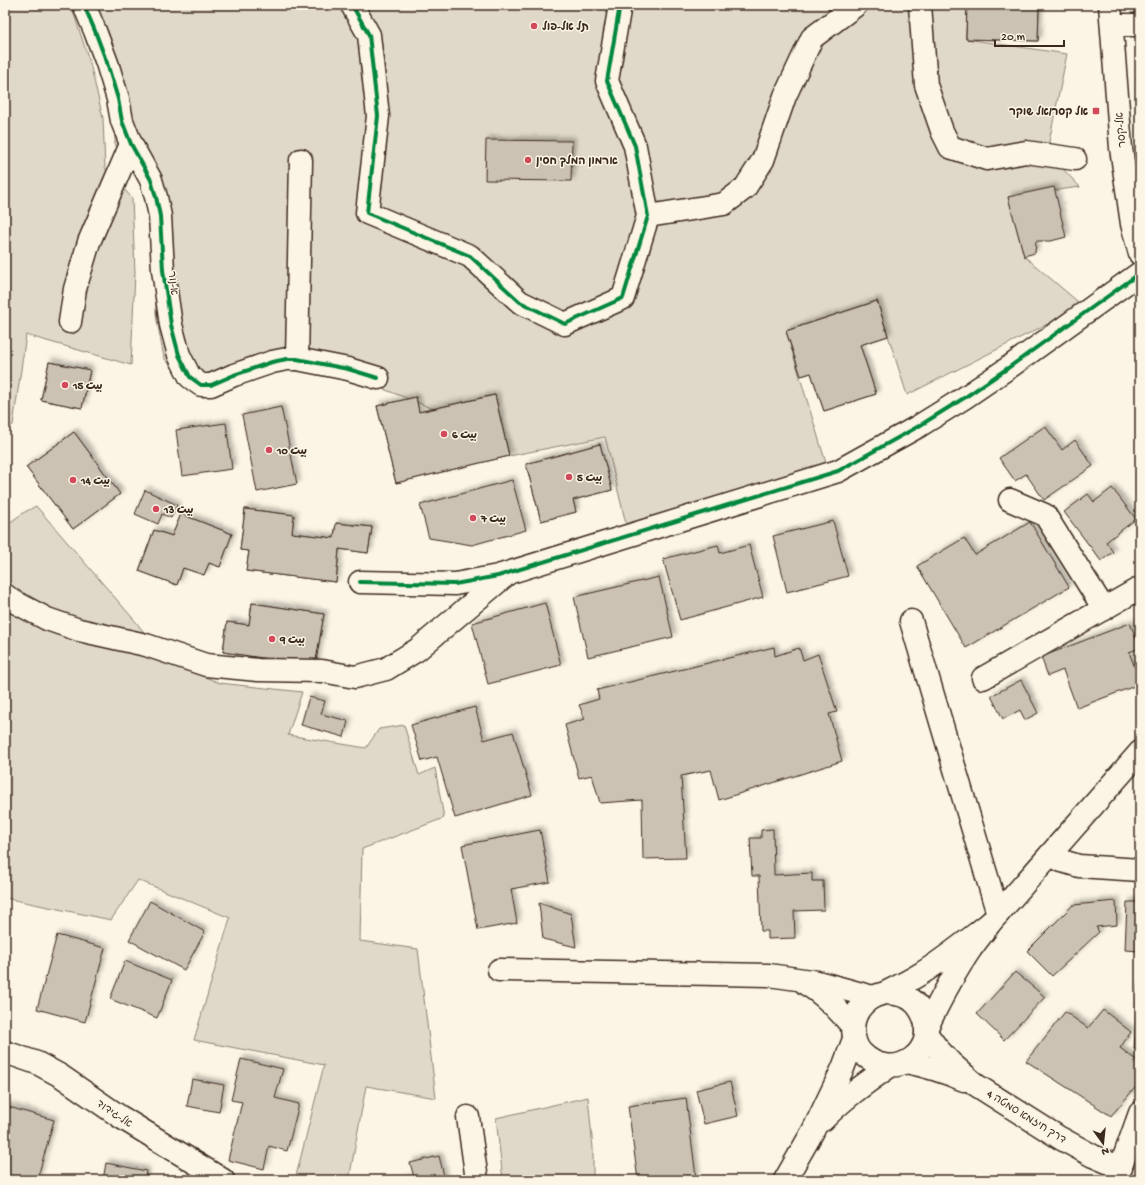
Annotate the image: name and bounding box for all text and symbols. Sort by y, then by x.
place label: תל אל-פול [542,20,589,34]
marker: תל אל-פול [529,21,539,31]
scale bar [995,22,1064,48]
text: 20 m [1001,31,1026,45]
place label: אל קסר/אל שוקר [1009,105,1088,119]
marker: אל קסר/אל שוקר [1091,106,1101,116]
street label: אל-קסר [1112,111,1130,148]
place label: ארמון המלך חסין [536,154,618,168]
marker: ארמון המלך חסין [523,155,533,165]
street label: א-נור [165,271,179,296]
marker: بيت 15 [60,380,70,390]
place label: بيت 15 [72,381,103,393]
marker: بيت 6 [439,429,449,439]
place label: بيت 6 [452,430,477,442]
marker: بيت 10 [264,445,274,455]
place label: بيت 10 [276,446,307,458]
marker: بيت 5 [564,472,574,482]
place label: بيت 5 [577,473,602,485]
marker: بيت 14 [68,475,78,485]
place label: بيت 14 [80,476,110,488]
marker: بيت 13 [151,504,161,514]
place label: بيت 13 [163,505,193,517]
marker: بيت 7 [468,513,478,523]
place label: بيت 7 [480,514,506,526]
marker: بيت 9 [267,634,277,644]
place label: بيت 9 [279,635,305,647]
street label: דרך חיזמא סמטה 4 [984,1088,1068,1147]
street label: אל-ג'דוד [94,1097,135,1131]
north arrow [1083,1123,1123,1163]
text: N [1100,1144,1110,1157]

